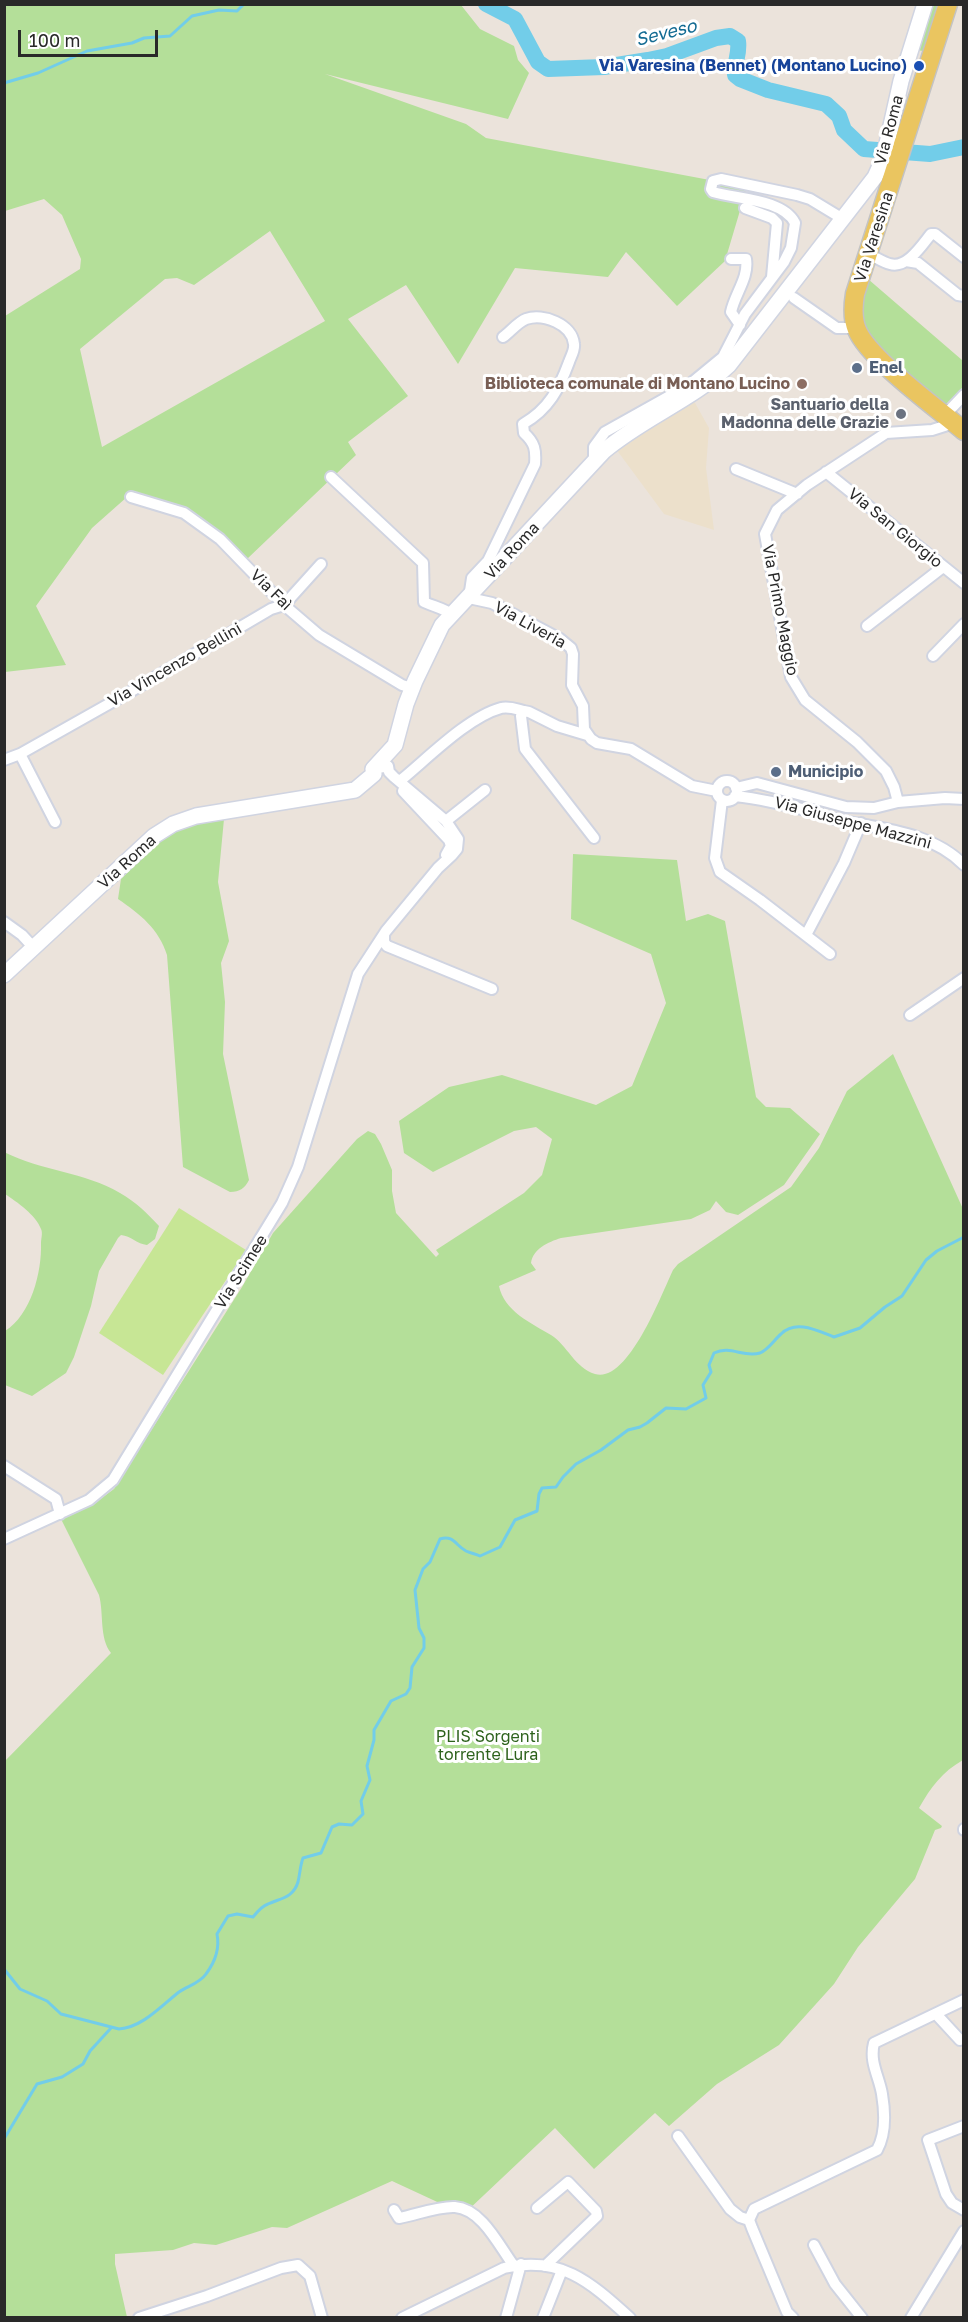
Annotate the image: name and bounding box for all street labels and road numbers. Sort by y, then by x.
street label: Via Roma [870,93,908,167]
street label: Via Varesina [850,189,898,285]
street label: Via San Giorgio [844,484,946,572]
street label: Via Roma [481,518,543,584]
street label: Via Primo Maggio [758,543,802,677]
street label: Via Faì [246,566,296,614]
street label: Via Liveria [491,597,569,653]
street label: Via Vincenzo Bellini [105,619,245,711]
street label: Via Giuseppe Mazzini [772,793,934,853]
street label: Via Roma [94,831,160,893]
street label: Via Scimee [211,1231,271,1313]

